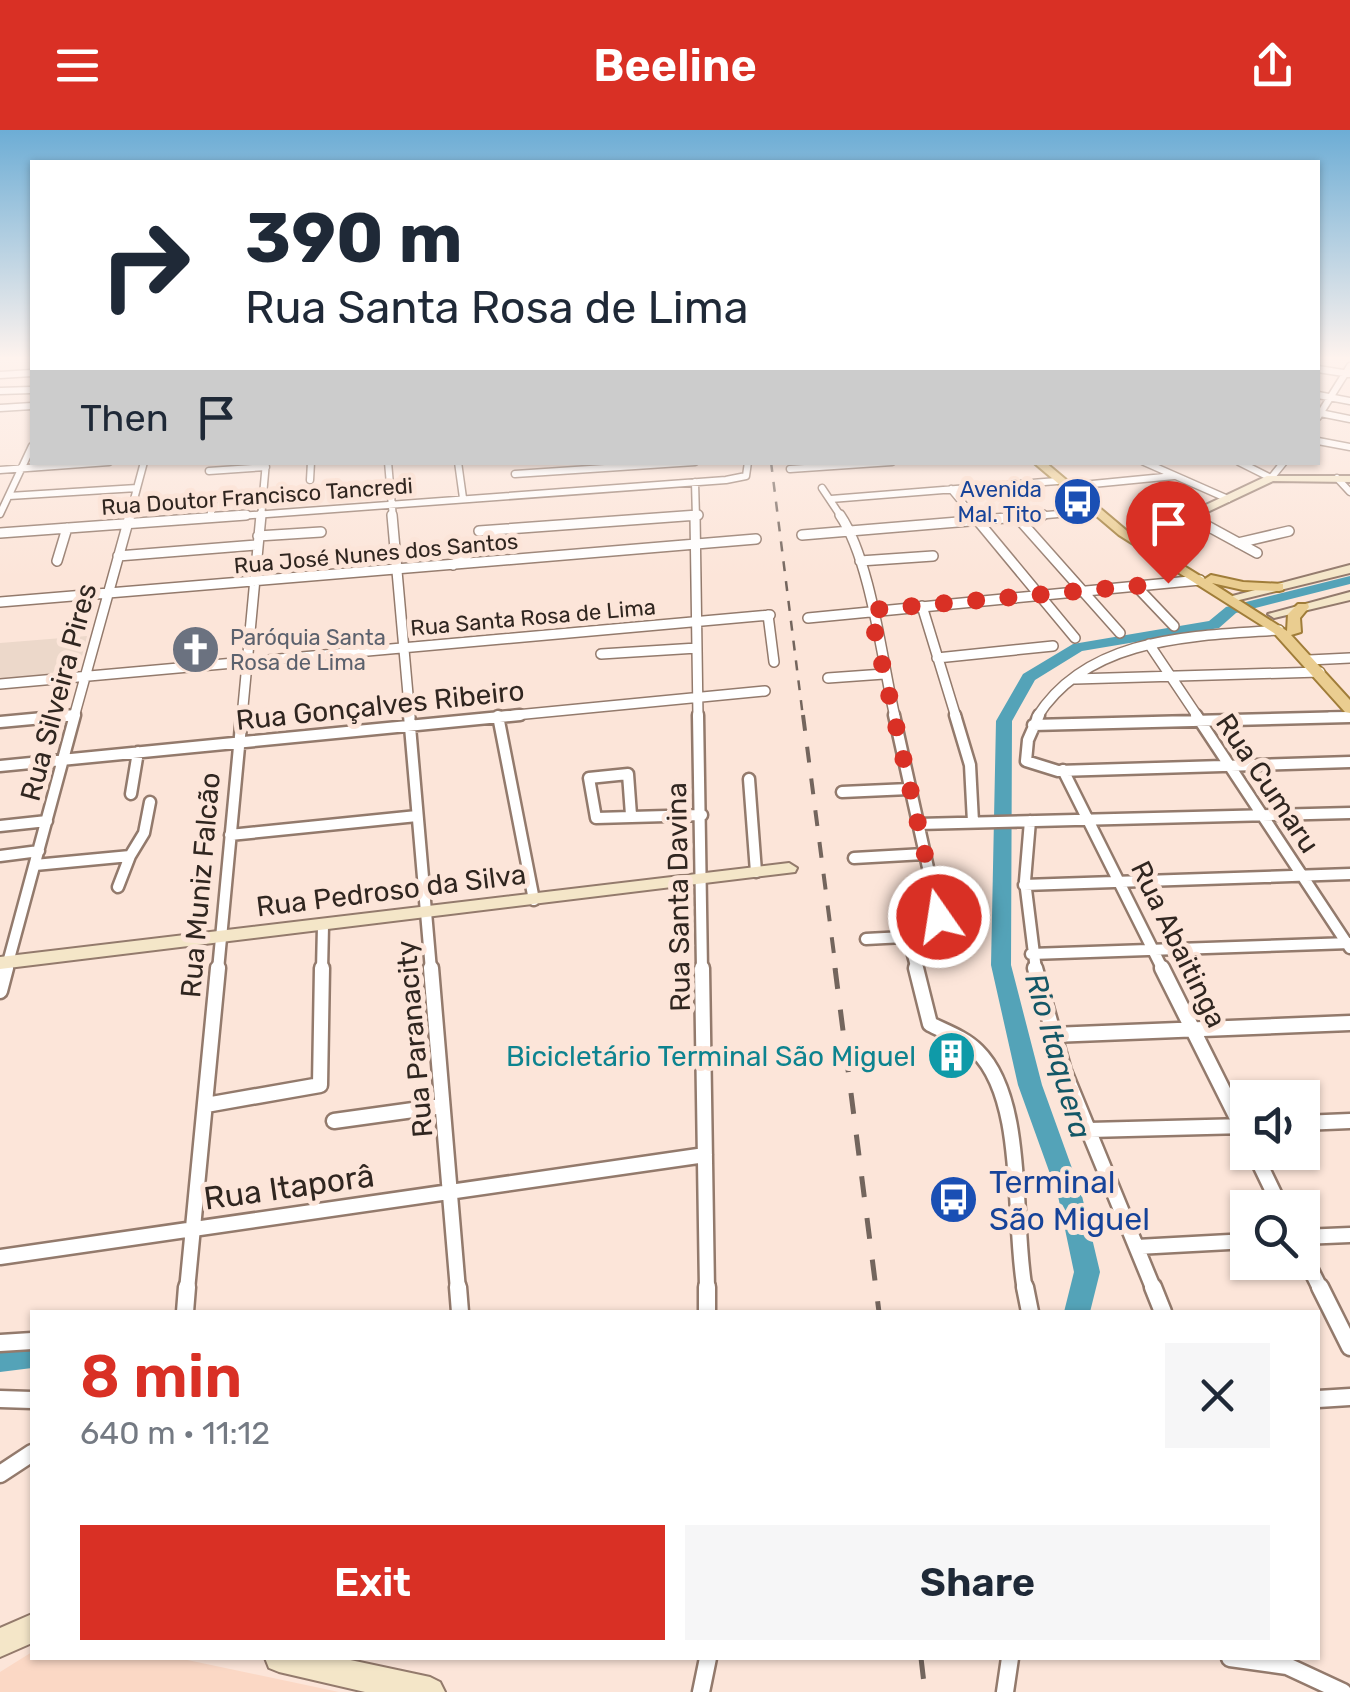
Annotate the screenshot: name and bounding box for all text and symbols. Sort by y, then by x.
icon: menu [50,38,105,93]
icon: share [1245,38,1300,93]
text: Beeline [593,39,757,92]
text: 390 m [245,197,463,280]
icon: right [80,200,210,330]
text: Rua Santa Rosa de Lima [245,281,749,334]
icon: arrive [189,390,244,445]
text: Then [80,395,169,441]
street label: Rua Doutor Francisco Tancredi [100,472,414,521]
place label: Avenida Mal. Tito [957,476,1042,528]
bus stop icon: Avenida Mal. Tito [1051,476,1103,528]
pin [1126,481,1211,584]
icon: arrive [1141,496,1196,551]
street label: Rua José Nunes dos Santos [233,528,519,579]
street label: Rua Silveira Pires [14,580,103,804]
street label: Rua Santa Rosa de Lima [409,593,657,642]
church icon: Paróquia Santa Rosa de Lima [169,624,221,676]
place label: Paróquia Santa Rosa de Lima [230,624,386,676]
street label: Rua Gonçalves Ribeiro [234,674,526,737]
street label: Rua Cumaru [1209,707,1326,859]
street label: Rua Muniz Falcão [174,771,227,999]
street label: Rua Santa Davina [660,782,697,1012]
street label: Rua Abaitinga [1124,856,1233,1033]
street label: Rua Pedroso da Silva [254,858,528,923]
position arrow [887,865,991,969]
street label: Rua Paranacity [389,939,440,1139]
water label: Rio Itaquera [1017,969,1099,1143]
building icon: Bicicletário Terminal São Miguel [925,1030,977,1082]
place label: Bicicletário Terminal São Miguel [506,1040,916,1073]
map controls [1230,1080,1320,1280]
button: sound [1230,1080,1320,1170]
street label: Rua Itaporâ [201,1156,377,1218]
place label: Terminal São Miguel [989,1163,1150,1238]
bus stop icon: Terminal São Miguel [928,1174,980,1226]
button: search [1230,1190,1320,1280]
text: 8 min [80,1341,242,1412]
button: close [1165,1343,1270,1448]
text: 640 m · 11:12 [80,1414,270,1452]
button: Exit [80,1525,665,1640]
button: Share [685,1525,1270,1640]

